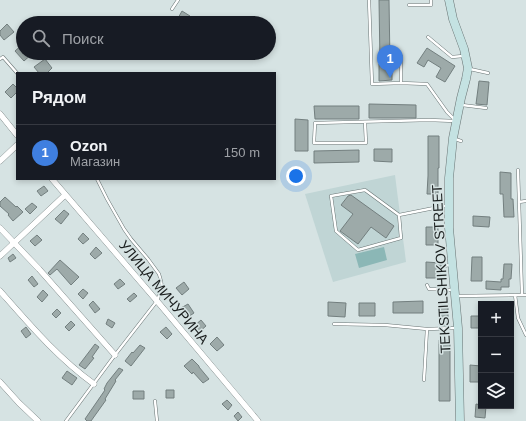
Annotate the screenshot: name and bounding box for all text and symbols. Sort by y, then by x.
search box [16,16,276,60]
icon: search [30,27,52,49]
text: Поиск [62,30,104,47]
pin: 1 [377,45,403,78]
text: Рядом [32,88,87,107]
text: Ozon [70,137,108,154]
text: 1 [41,145,49,160]
text: 150 m [224,145,260,160]
text: Магазин [70,154,120,169]
your location [286,166,306,186]
street label: TEKSTILSHIKOV STREET [429,184,453,354]
street label: УЛИЦА МИЧУРИНА [116,237,212,347]
map controls [478,301,514,409]
button: + [478,301,514,337]
button: − [478,337,514,373]
button: layers [478,373,514,409]

